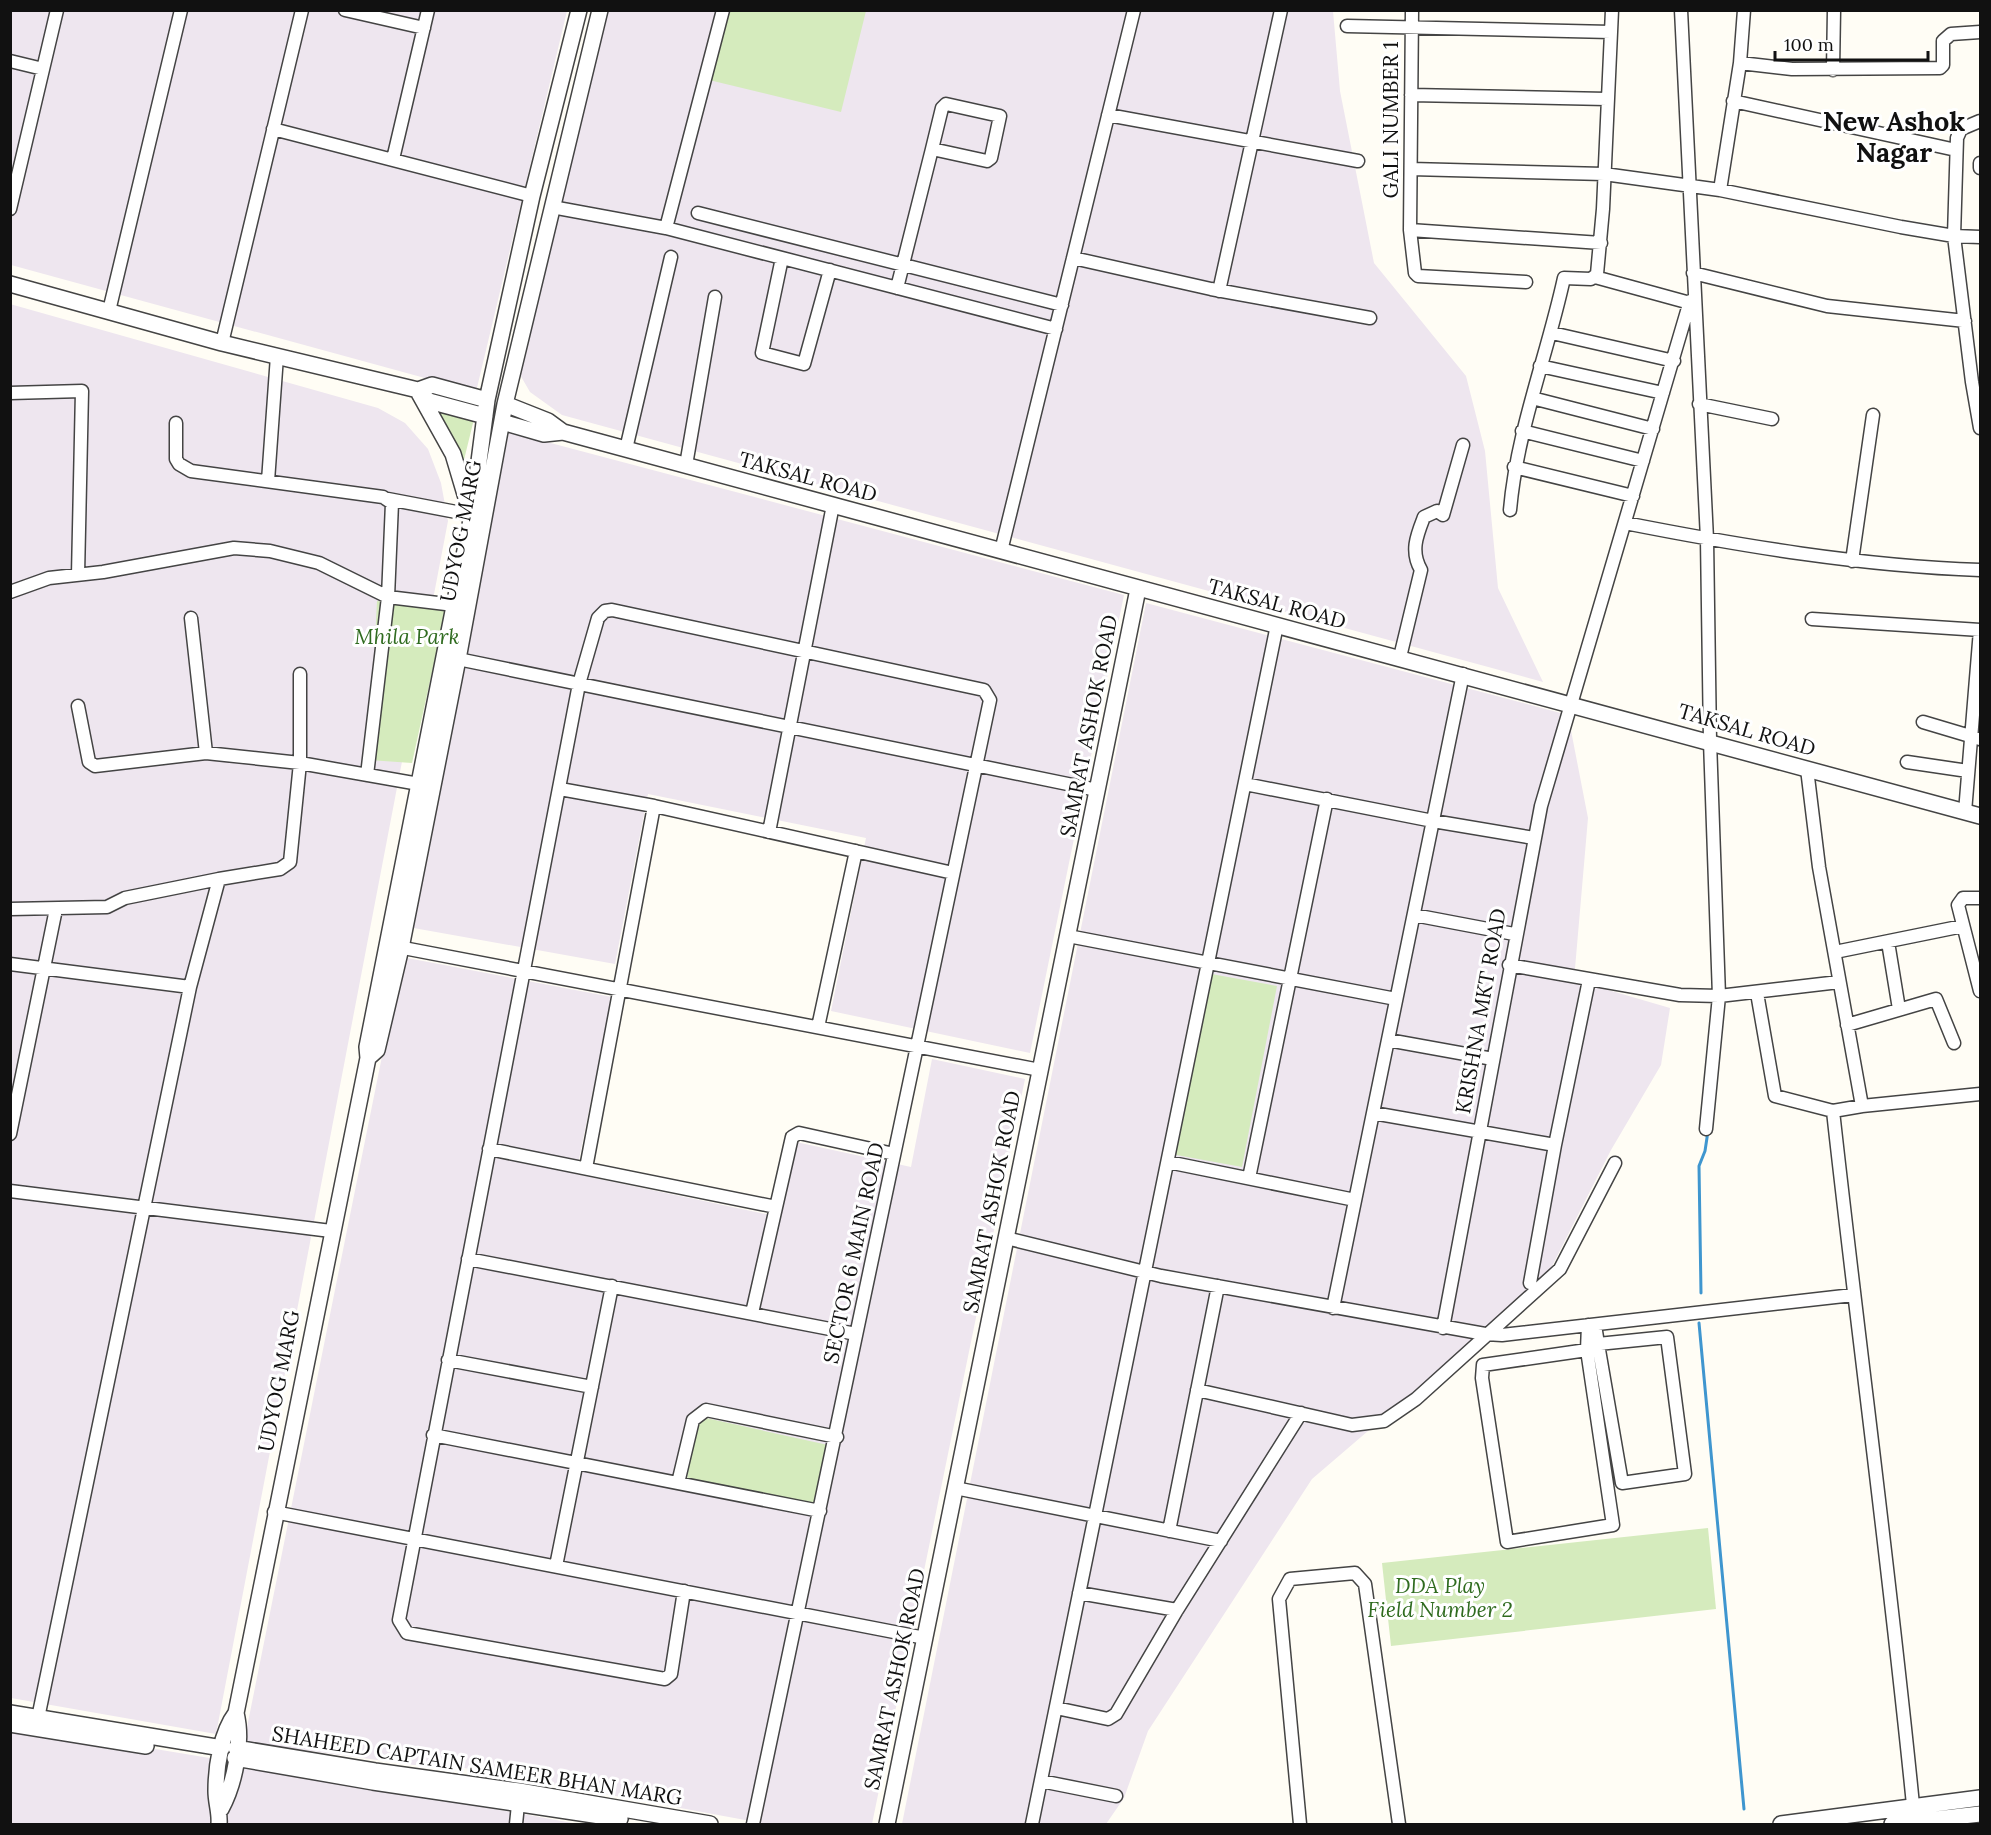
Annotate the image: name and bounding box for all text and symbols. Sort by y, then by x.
scale bar [1775,24,1928,62]
text: 100 m [1784,33,1834,56]
street label: GALI NUMBER 1 [1377,41,1404,199]
district label: New Ashok Nagar [1823,104,1965,169]
street label: TAKSAL ROAD [736,445,880,508]
street label: UDYOG MARG [434,458,487,604]
street label: TAKSAL ROAD [1205,572,1349,635]
street label: SAMRAT ASHOK ROAD [1054,612,1123,839]
park label: Mhila Park [355,623,460,650]
street label: TAKSAL ROAD [1675,697,1819,762]
street label: KRISHNA MKT ROAD [1449,906,1512,1116]
street label: SAMRAT ASHOK ROAD [957,1088,1026,1315]
street label: SECTOR 6 MAIN ROAD [817,1140,890,1366]
street label: UDYOG MARG [252,1308,305,1454]
street label: SAMRAT ASHOK ROAD [858,1565,931,1792]
park label: DDA Play Field Number 2 [1367,1572,1513,1623]
street label: SHAHEED CAPTAIN SAMEER BHAN MARG [270,1720,684,1811]

